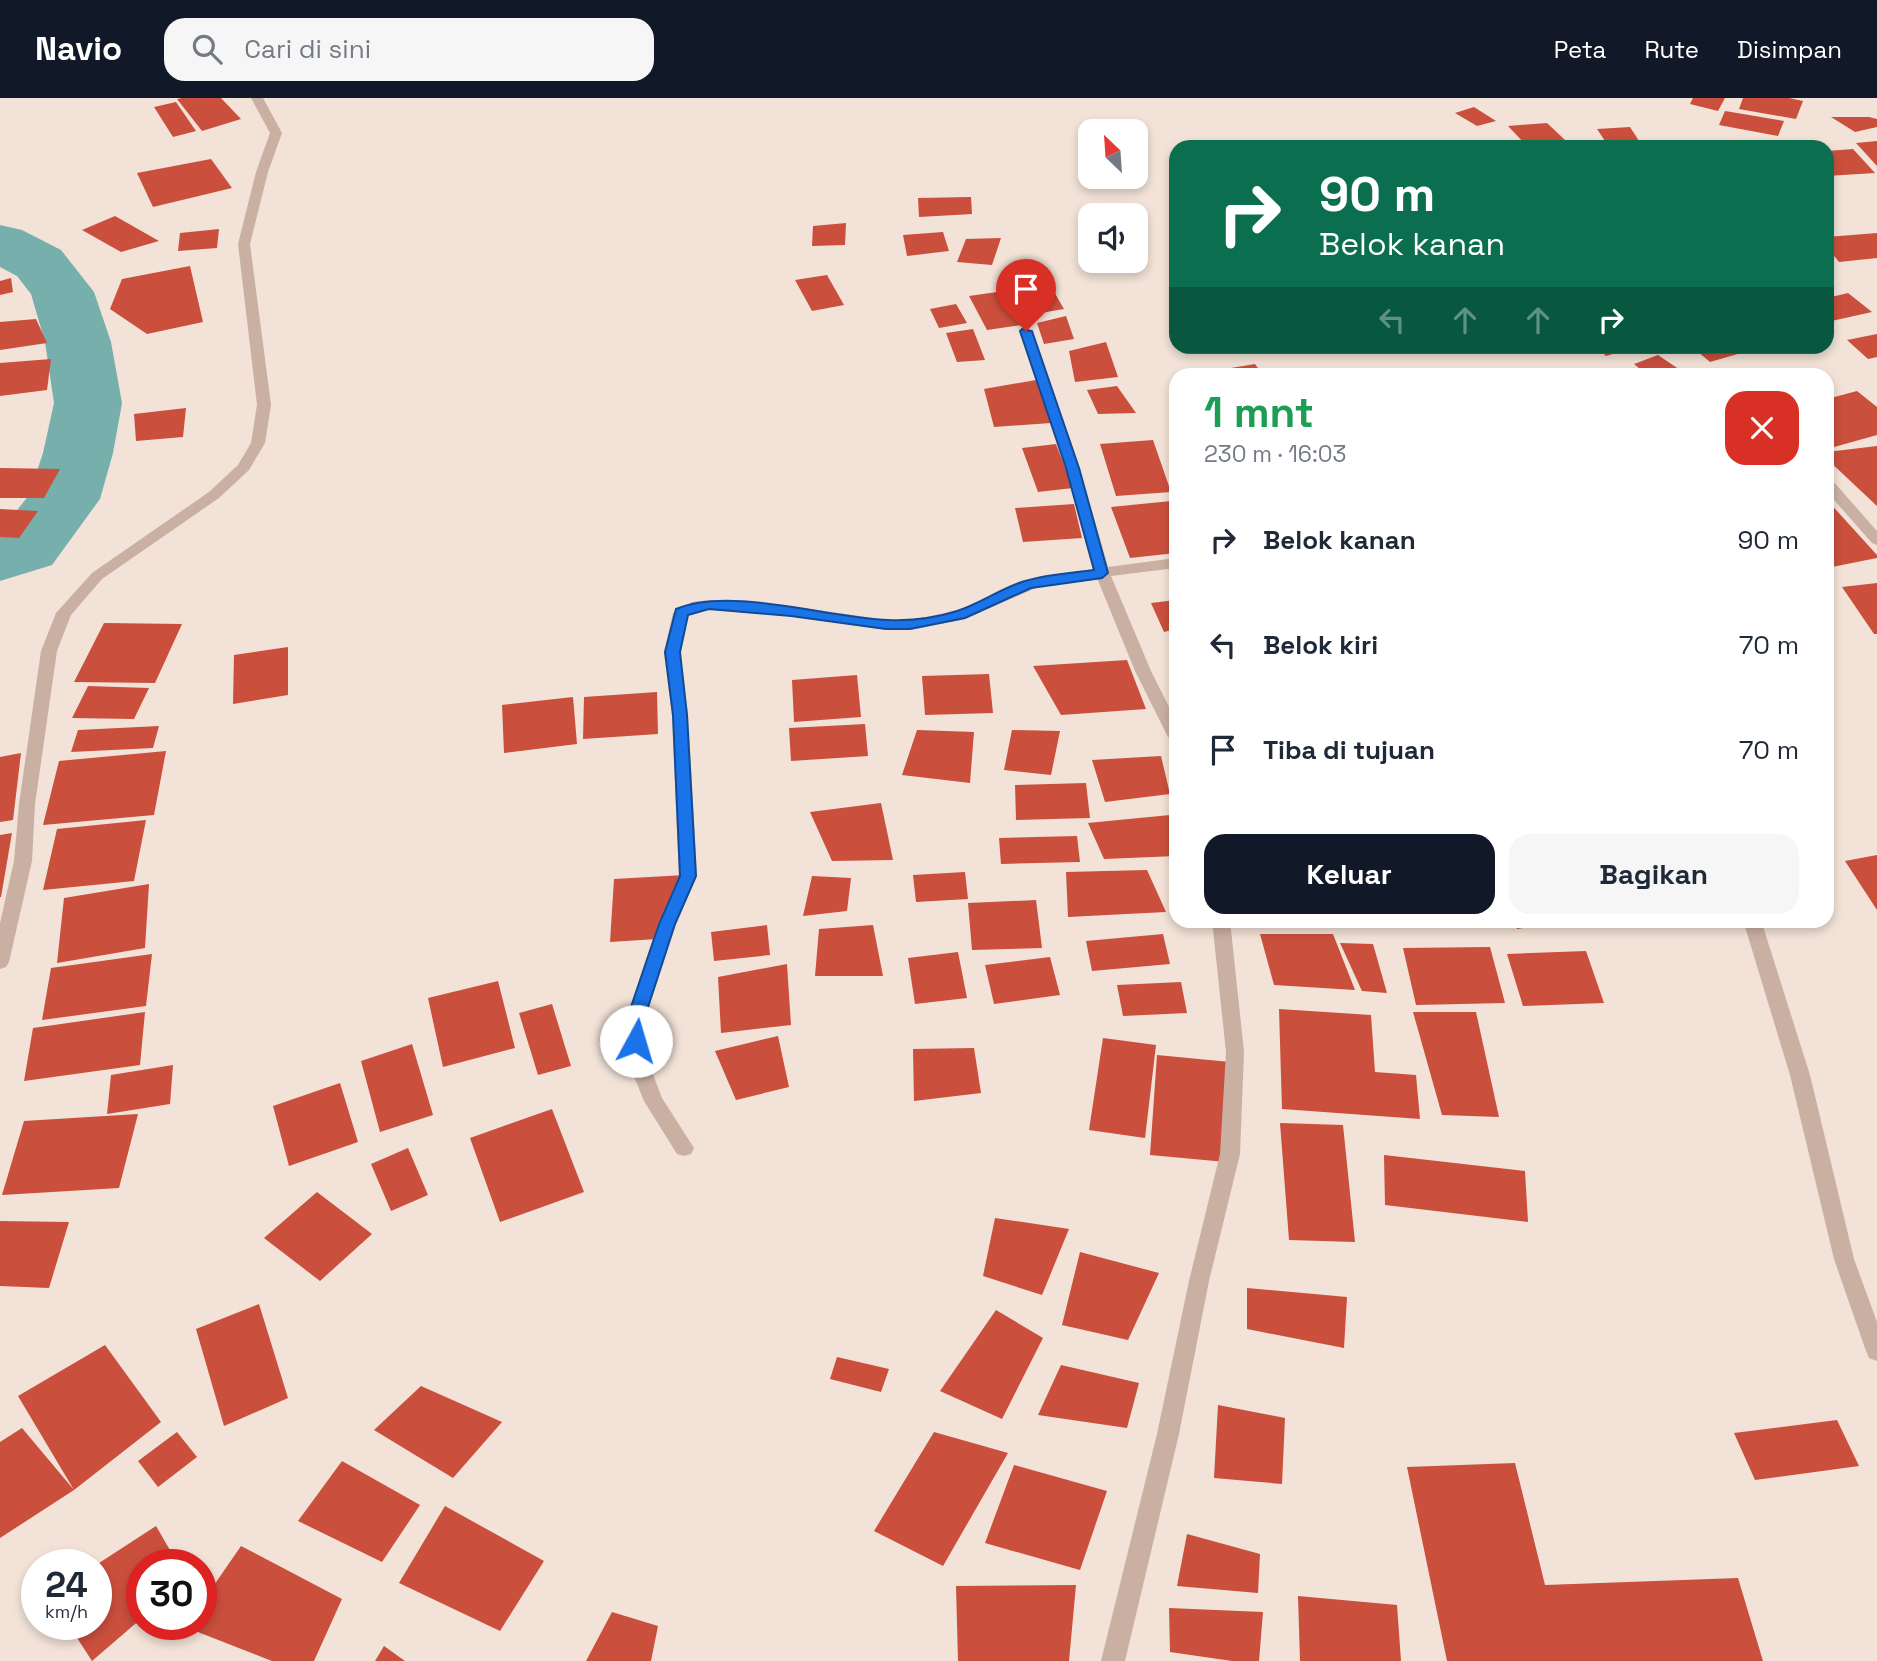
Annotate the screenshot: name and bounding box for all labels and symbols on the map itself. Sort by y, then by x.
north arrow [1078,119,1148,189]
pin [996,259,1056,331]
position arrow [599,1004,673,1078]
speed limit sign: 30 [126,1549,217,1640]

